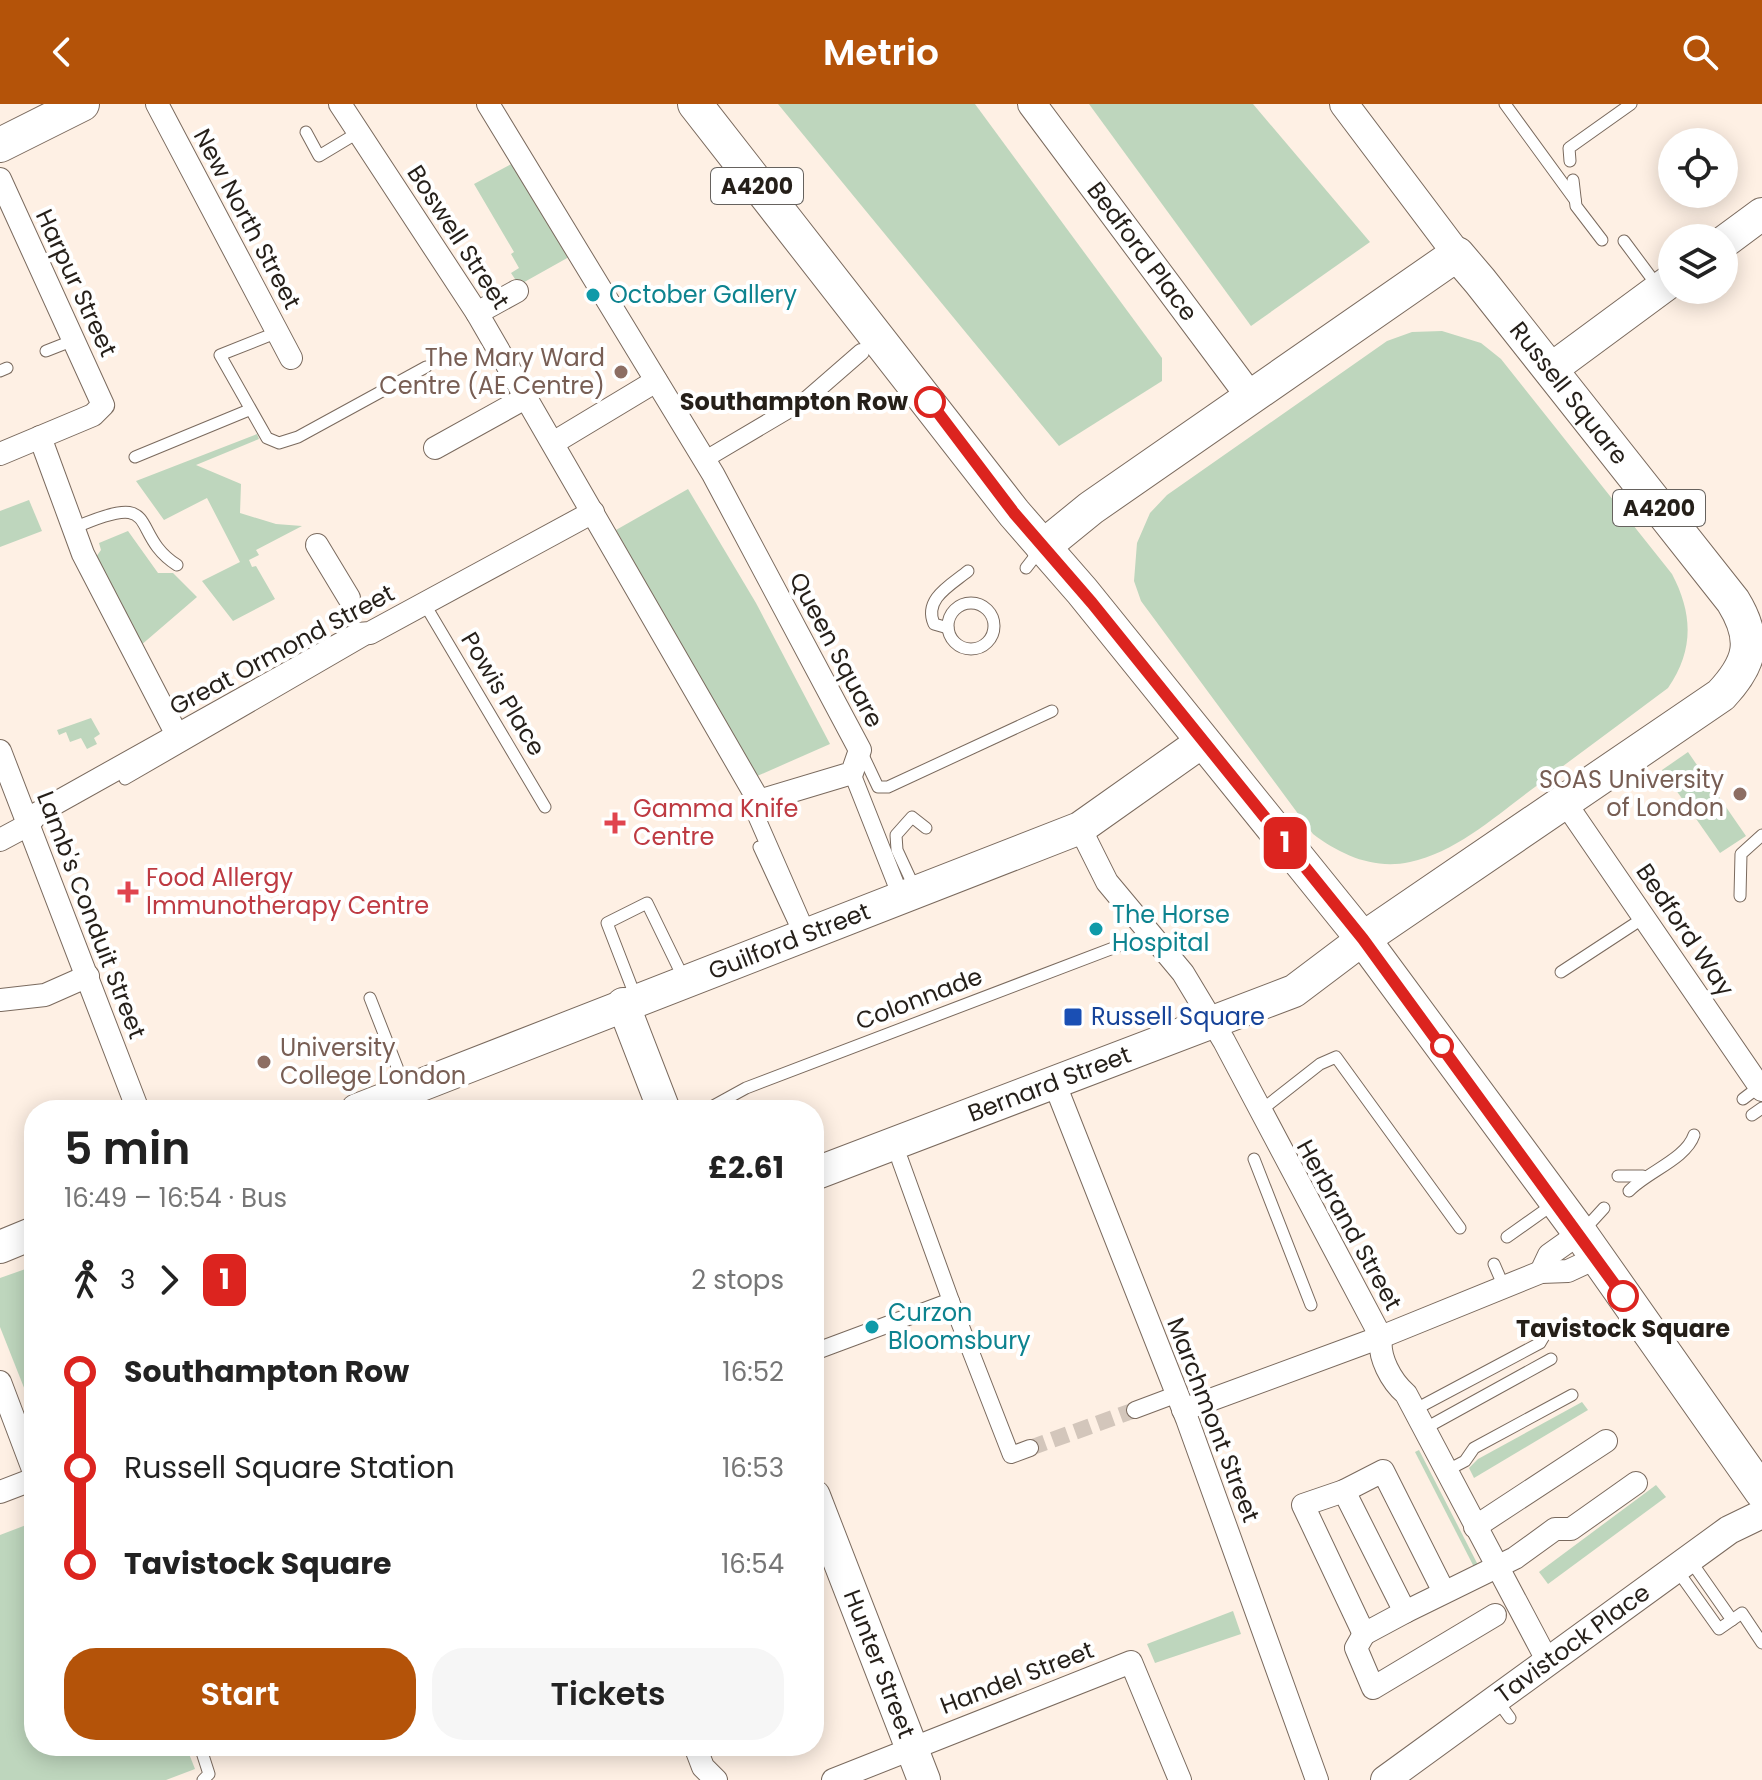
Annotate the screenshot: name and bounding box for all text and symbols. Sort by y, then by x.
text: Metrio [823,27,939,78]
icon: back [40,30,84,74]
icon: search [1678,30,1722,74]
street label: New North Street [186,123,309,315]
map controls [1658,128,1738,304]
button: locate [1658,128,1738,208]
street label: Boswell Street [399,158,517,315]
road number: A4200 [711,168,803,204]
street label: Bedford Place [1079,175,1205,328]
street label: Harpur Street [28,204,125,362]
button: layers [1658,224,1738,304]
place label: October Gallery [609,278,798,311]
marker: October Gallery [584,286,602,304]
street label: Russell Square [1502,315,1636,471]
place label: The Mary Ward Centre (AE Centre) [379,341,605,402]
marker: The Mary Ward Centre (AE Centre) [612,363,630,381]
place label: Southampton Row [680,385,908,418]
marker: Southampton Row [915,387,945,417]
road number: A4200 [1613,490,1705,526]
street label: Queen Square [782,566,891,733]
street label: Great Ormond Street [164,576,400,723]
street label: Powis Place [453,626,553,762]
place label: SOAS University of London [1539,763,1724,824]
marker: SOAS University of London [1731,785,1749,803]
street label: Lamb's Conduit Street [29,786,154,1043]
place label: Gamma Knife Centre [633,792,798,853]
marker: Gamma Knife Centre [604,812,626,834]
line badge: 1 [1259,817,1311,869]
text: 1 [1280,823,1290,862]
street label: Bedford Way [1629,857,1742,1003]
place label: Food Allergy Immunotherapy Centre [146,861,429,922]
marker: Food Allergy Immunotherapy Centre [117,881,139,903]
street label: Guilford Street [703,894,875,987]
place label: The Horse Hospital [1112,898,1230,959]
marker: The Horse Hospital [1087,920,1105,938]
street label: Colonnade [851,959,987,1038]
place label: Russell Square [1091,1000,1265,1033]
marker: Russell Square [1062,1006,1084,1028]
place label: University College London [280,1031,466,1092]
unlabelled marker [1431,1035,1453,1057]
street label: Bernard Street [963,1038,1136,1130]
marker: University College London [255,1053,273,1071]
text: 5 min [64,1118,190,1179]
street label: Herbrand Street [1289,1134,1410,1316]
text: £2.61 [708,1146,784,1189]
text: 16:49 – 16:54 · Bus [64,1180,287,1216]
icon: walk [64,1258,108,1302]
icon: forward [147,1258,191,1302]
text: 1 [219,1260,230,1299]
text: 3 [120,1262,135,1298]
text: 2 stops [691,1262,784,1298]
marker: Tavistock Square [1608,1281,1638,1311]
place label: Curzon Bloomsbury [888,1296,1031,1357]
place label: Tavistock Square [1516,1312,1730,1345]
street label: Marchmont Street [1159,1313,1268,1527]
marker: Curzon Bloomsbury [863,1318,881,1336]
text: Southampton Row [124,1350,409,1393]
text: 16:52 [722,1354,784,1390]
text: Russell Square Station [124,1446,455,1489]
text: 16:53 [722,1450,784,1486]
text: Tavistock Square [124,1542,392,1585]
text: 16:54 [721,1546,784,1582]
street label: Tavistock Place [1488,1576,1657,1711]
street label: Hunter Street [836,1585,923,1743]
street label: Handel Street [935,1633,1098,1722]
button: Start [64,1648,416,1740]
button: Tickets [432,1648,784,1740]

